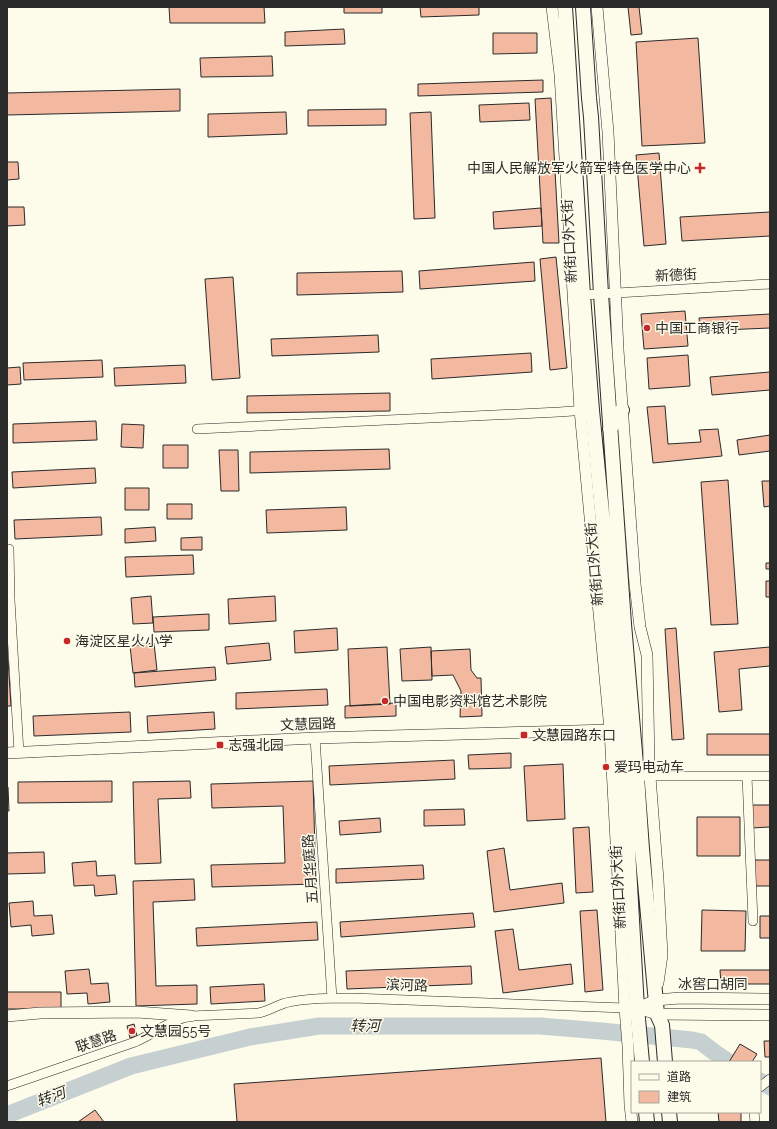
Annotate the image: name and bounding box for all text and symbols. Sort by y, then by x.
place label: 中国人民解放军火箭军特色医学中心 [467,160,691,176]
marker: 中国人民解放军火箭军特色医学中心 [694,162,706,174]
street label: 新街口外大街 [559,199,579,283]
street label: 新德街 [655,266,697,284]
place label: 中国工商银行 [655,320,739,336]
marker: 中国工商银行 [642,323,652,333]
street label: 新街口外大街 [582,521,606,607]
place label: 海淀区星火小学 [75,633,173,649]
marker: 海淀区星火小学 [62,636,72,646]
place label: 中国电影资料馆艺术影院 [393,693,547,709]
marker: 中国电影资料馆艺术影院 [380,696,390,706]
street label: 文慧园路 [280,715,336,733]
place label: 文慧园路东口 [532,727,616,743]
marker: 文慧园路东口 [519,730,529,740]
place label: 志强北园 [228,737,284,753]
marker: 志强北园 [215,740,225,750]
place label: 爱玛电动车 [614,759,684,775]
marker: 爱玛电动车 [601,762,611,772]
street label: 五月华庭路 [300,834,320,904]
street label: 新街口外大街 [608,845,628,929]
street label: 滨河路 [386,976,428,994]
street label: 冰窖口胡同 [678,976,748,992]
water label: 转河 [350,1017,383,1035]
place label: 文慧园55号 [140,1023,211,1039]
marker: 文慧园55号 [127,1026,137,1036]
street label: 联慧路 [74,1027,118,1055]
legend [631,1061,761,1113]
text: 道路 [667,1070,691,1084]
water label: 转河 [34,1082,71,1111]
text: 建筑 [667,1090,691,1104]

